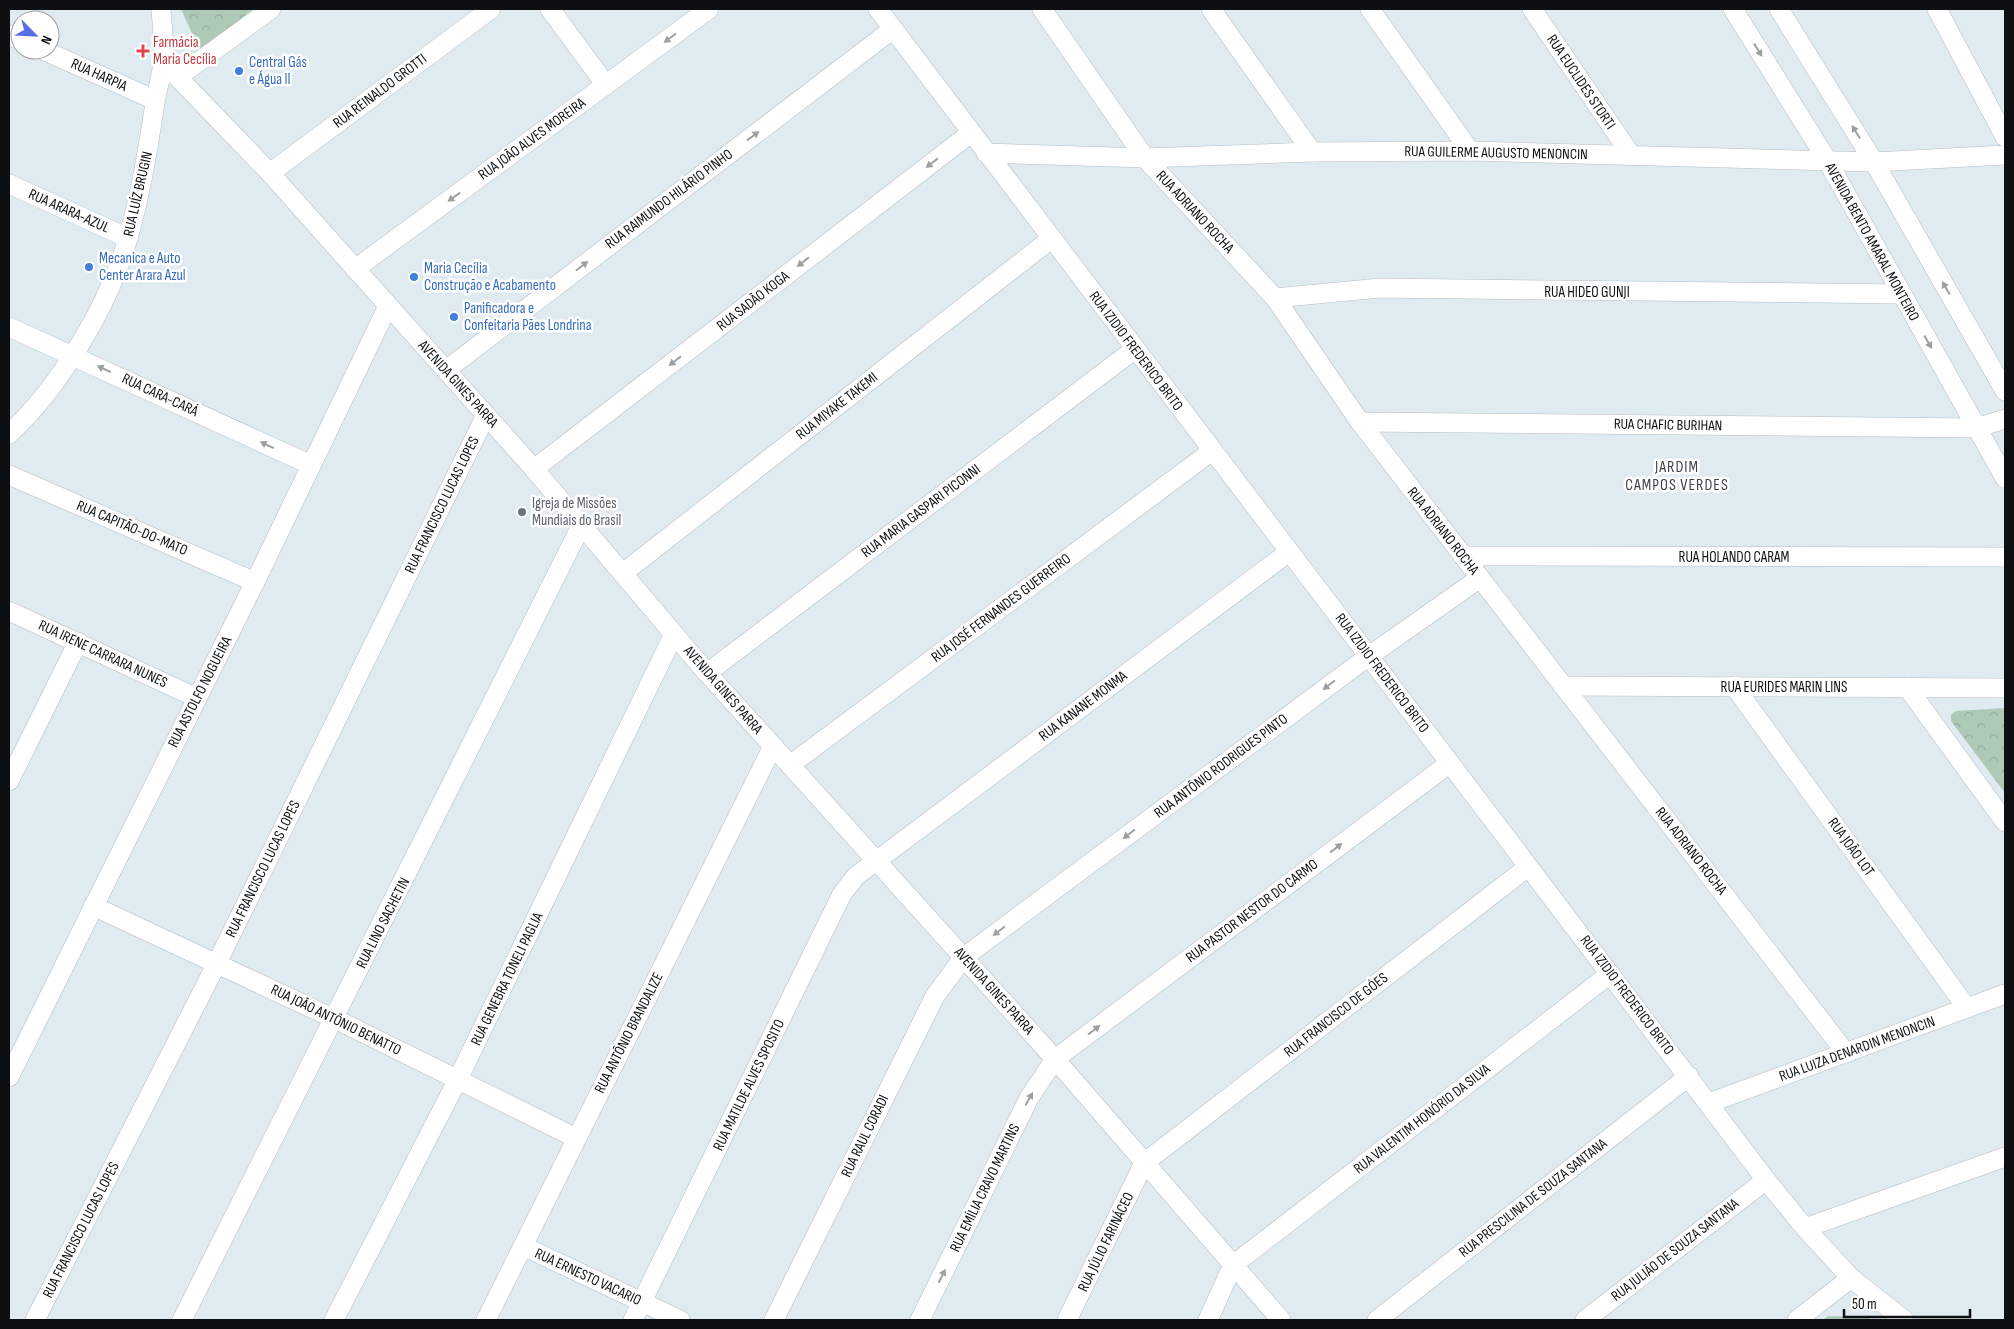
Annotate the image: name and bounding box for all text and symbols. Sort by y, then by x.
north arrow [10,10,60,60]
street label: RUA EUCLIDES STORTI [1542,31,1620,133]
text: N [37,33,56,47]
place label: Farmácia Maria Cecília [153,33,217,69]
one-way arrow [663,33,677,43]
one-way arrow [1754,44,1763,57]
marker: Farmácia Maria Cecília [137,45,149,57]
street label: RUA REINALDO GROTTI [329,50,431,132]
place label: Central Gás e Água II [249,53,307,89]
street label: RUA HARPIA [68,54,131,96]
marker: Central Gás e Água II [233,65,245,77]
street label: RUA JOÃO ALVES MOREIRA [475,93,590,184]
one-way arrow [1851,126,1861,139]
one-way arrow [746,130,759,141]
street label: RUA GUILERME AUGUSTO MENONCIN [1404,142,1588,164]
street label: RUA RAIMUNDO HILÁRIO PINHO [601,145,737,253]
street label: RUA LUÍZ BRUGIN [119,150,157,238]
one-way arrow [925,158,939,168]
street label: AVENIDA BENTO AMARAL MONTEIRO [1820,159,1923,324]
street label: RUA ADRIANO ROCHA [1152,167,1239,258]
street label: RUA ARARA-AZUL [26,185,113,237]
one-way arrow [448,191,461,202]
place label: Mecanica e Auto Center Arara Azul [99,249,186,285]
one-way arrow [797,257,810,267]
place label: Maria Cecília Construção e Acabamento [424,259,556,295]
marker: Mecanica e Auto Center Arara Azul [83,261,95,273]
one-way arrow [575,261,589,271]
street label: RUA SADÃO KOGA [713,266,794,335]
marker: Maria Cecília Construção e Acabamento [408,271,420,283]
one-way arrow [1942,281,1951,294]
street label: RUA HIDEO GUNJI [1544,283,1630,302]
street label: RUA IZIDIO FREDERICO BRITO [1085,287,1187,415]
place label: Panificadora e Confeitaria Pães Londrina [464,299,592,335]
marker: Panificadora e Confeitaria Pães Londrina [448,311,460,323]
street label: AVENIDA GINES PARRA [413,336,503,432]
one-way arrow [1923,336,1932,349]
one-way arrow [669,355,682,366]
one-way arrow [97,365,111,373]
street label: RUA MIYAKE TAKEMI [792,368,882,444]
street label: RUA CARA-CARÁ [119,369,202,421]
street label: RUA CHAFIC BURIHAN [1614,415,1722,435]
street label: RUA FRANCISCO LUCAS LOPES [401,433,483,577]
one-way arrow [260,440,274,448]
district label: JARDIM CAMPOS VERDES [1625,458,1729,495]
street label: RUA MARIA GASPARI PICONNI [858,460,984,562]
street label: RUA ADRIANO ROCHA [1403,483,1484,579]
place label: Igreja de Missões Mundiais do Brasil [532,494,621,530]
street label: RUA CAPITÃO-DO-MATO [74,496,190,560]
marker: Igreja de Missões Mundiais do Brasil [516,506,528,518]
street label: RUA HOLANDO CARAM [1679,548,1789,567]
street label: RUA JOSÉ FERNANDES GUERREIRO [927,549,1075,667]
street label: RUA IZIDIO FREDERICO BRITO [1331,609,1433,737]
street label: RUA IRENE CARRARA NUNES [35,616,171,692]
street label: RUA ASTOLFO NOGUEIRA [164,633,237,751]
street label: AVENIDA GINES PARRA [679,641,767,739]
street label: RUA KANANE MONMA [1035,666,1131,745]
street label: RUA EURIDES MARIN LINS [1721,678,1847,697]
one-way arrow [1322,680,1336,690]
street label: RUA ANTÔNIO RODRIGUES PINTO [1150,710,1292,822]
street label: RUA FRANCISCO LUCAS LOPES [222,797,304,941]
street label: RUA ADRIANO ROCHA [1651,803,1732,899]
street label: RUA JOÃO LOT [1823,814,1879,880]
one-way arrow [1123,829,1136,840]
one-way arrow [1329,843,1343,853]
street label: RUA PASTOR NESTOR DO CARMO [1182,855,1322,967]
street label: RUA LINO SACHETIN [352,874,414,972]
street label: RUA GENEBRA TONELI PAGLIA [467,909,548,1049]
one-way arrow [993,926,1006,937]
street label: RUA IZIDIO FREDERICO BRITO [1576,931,1678,1059]
street label: AVENIDA GINES PARRA [949,943,1039,1039]
street label: RUA FRANCISCO DE GÓES [1280,968,1392,1062]
street label: RUA ANTÔNIO BRANDALIZE [590,969,668,1097]
street label: RUA JOÃO ANTÔNIO BENATTO [268,980,404,1060]
street label: RUA LUIZA DENARDIN MENONCIN [1776,1012,1938,1086]
street label: RUA MATILDE ALVES SPOSITO [709,1016,789,1154]
one-way arrow [1087,1024,1100,1035]
street label: RUA VALENTIM HONÓRIO DA SILVA [1350,1059,1495,1178]
street label: RUA RAUL CORADI [837,1092,893,1180]
one-way arrow [1025,1092,1033,1107]
street label: RUA EMÍLIA CRAVO MARTINS [946,1121,1024,1255]
street label: RUA PRESCILINA DE SOUZA SANTANA [1455,1134,1611,1262]
street label: RUA FRANCISCO LUCAS LOPES [38,1159,124,1301]
street label: RUA JÚLIO FARINÁCEO [1074,1189,1138,1295]
street label: RUA JULIÃO DE SOUZA SANTANA [1607,1194,1743,1306]
street label: RUA ERNESTO VACARIO [532,1244,644,1310]
one-way arrow [937,1269,946,1284]
scale bar [1844,1286,1970,1318]
text: 50 m [1852,1295,1877,1314]

